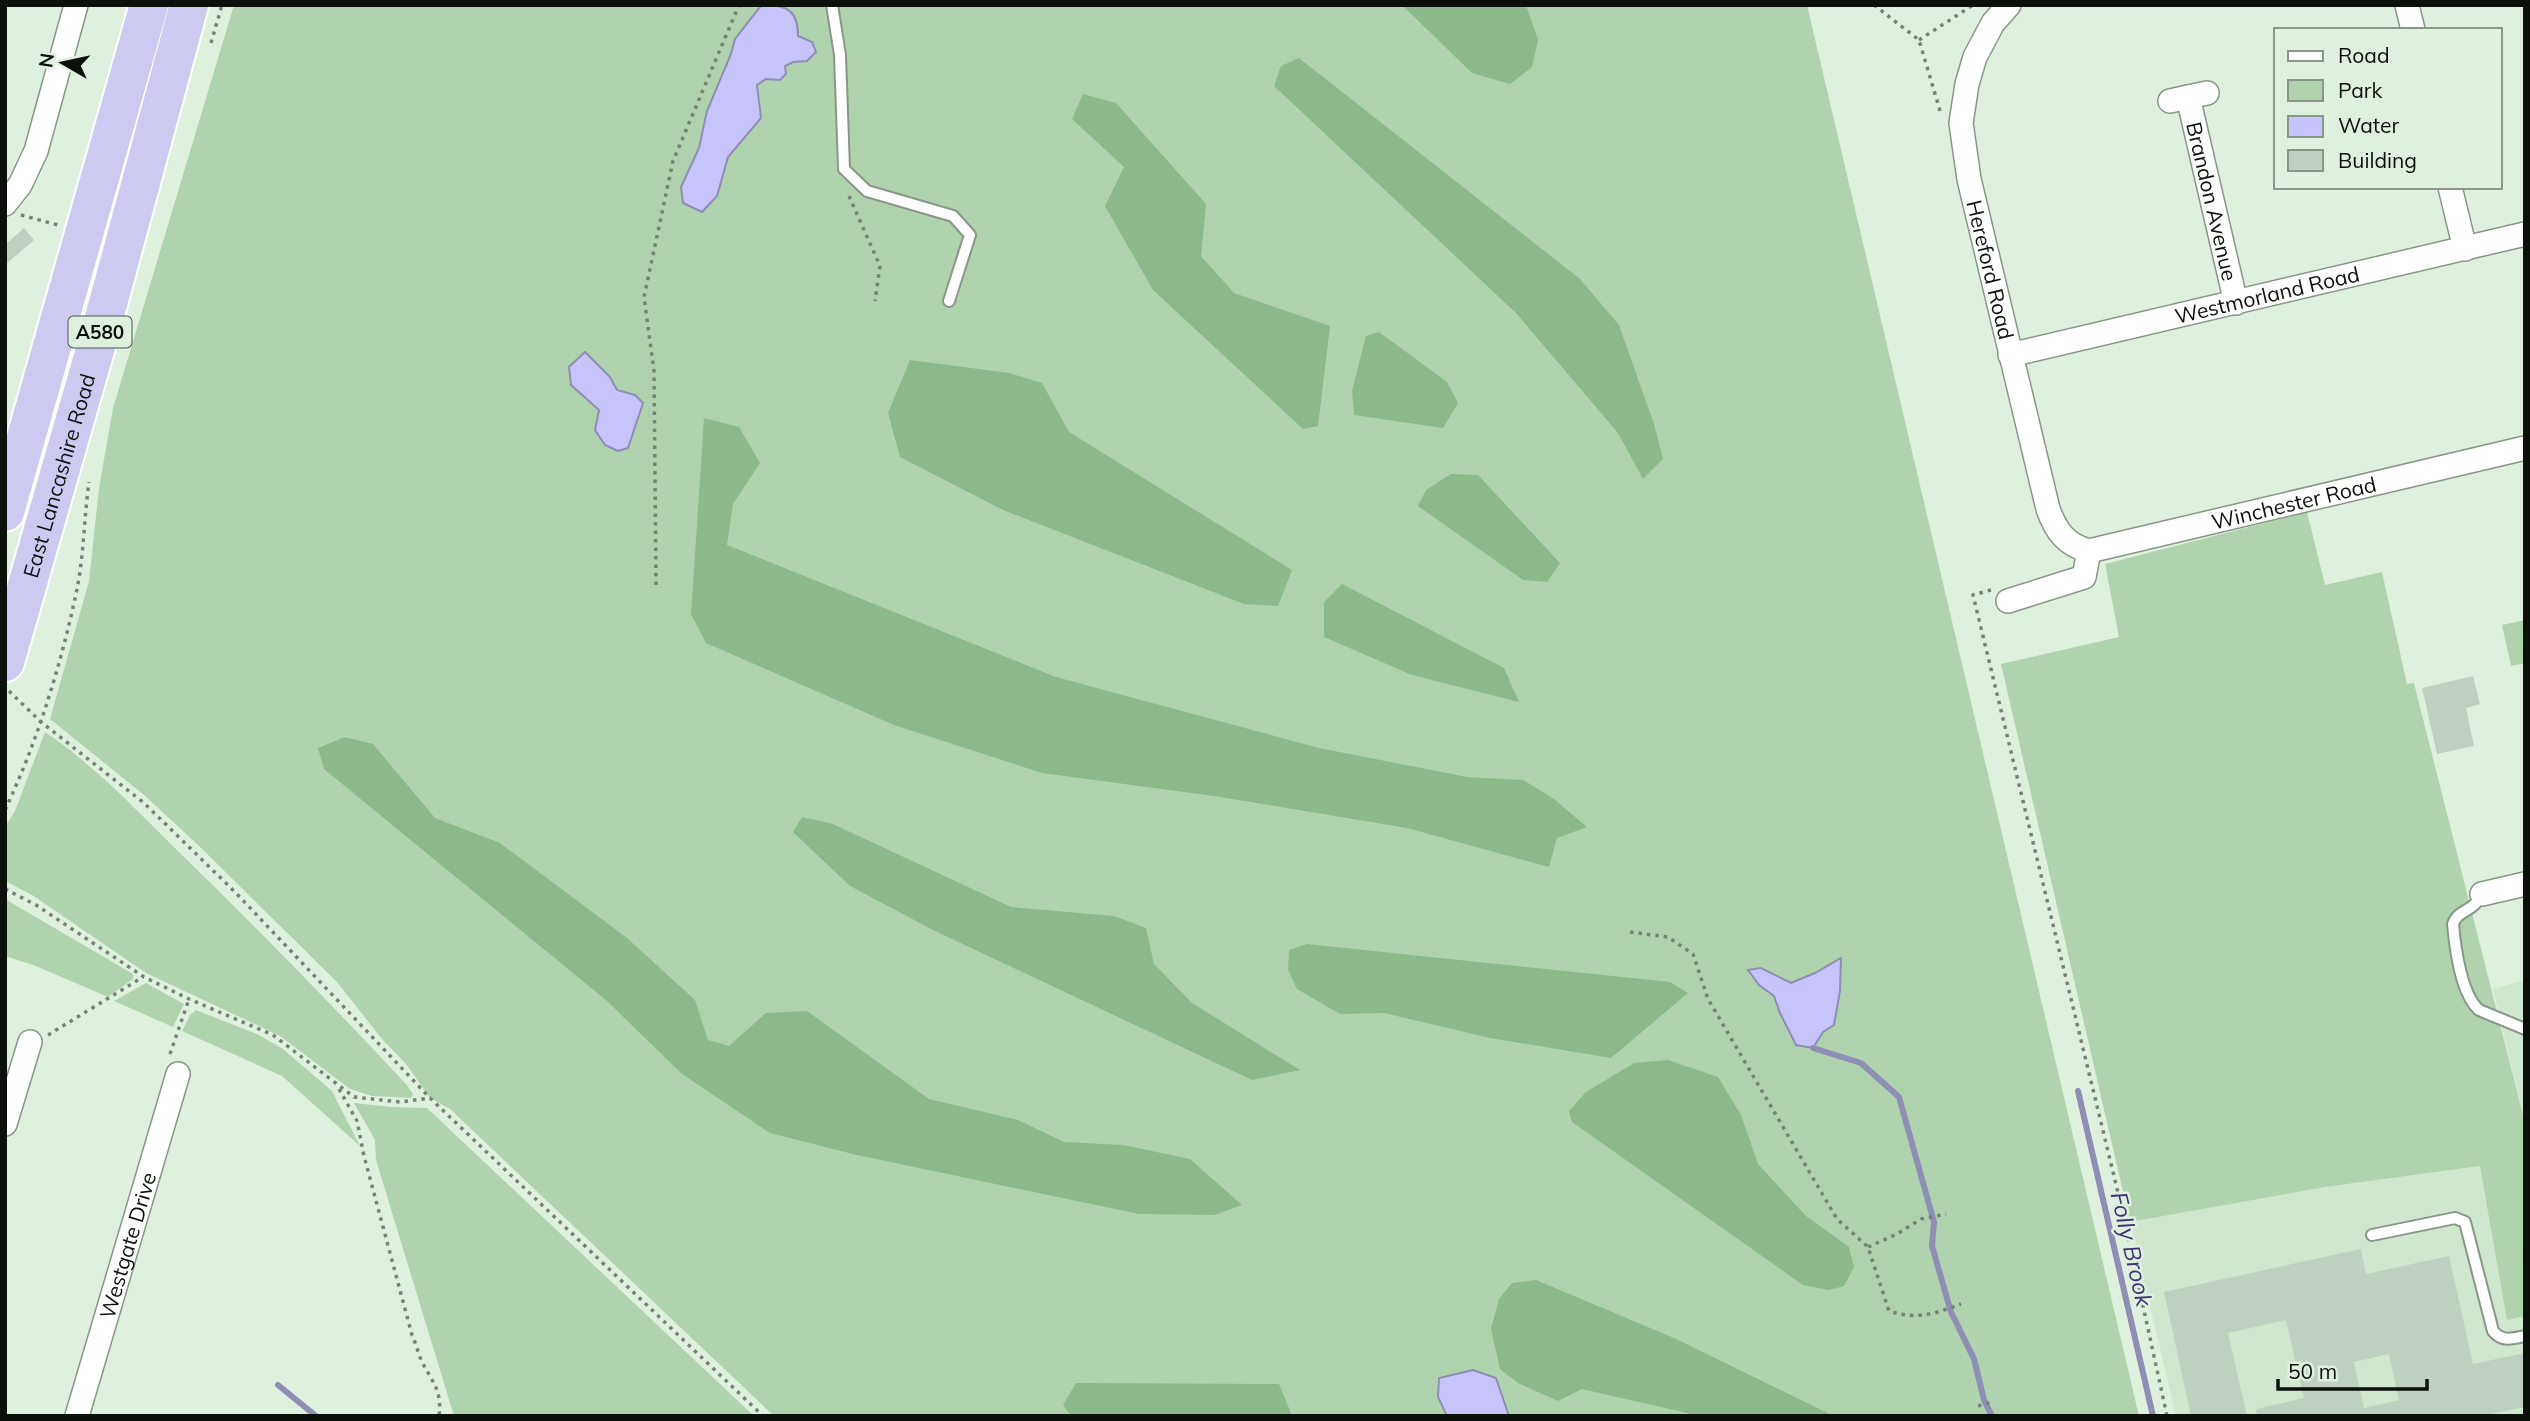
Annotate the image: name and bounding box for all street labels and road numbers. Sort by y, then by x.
street label: Brandon Avenue [2181,119,2243,283]
street label: Hereford Road [1961,197,2020,342]
street label: Westmorland Road [2172,260,2362,329]
road number: A580 [68,316,132,348]
street label: East Lancashire Road [17,371,100,581]
street label: Winchester Road [2209,471,2379,535]
street label: Westgate Drive [94,1169,161,1322]

